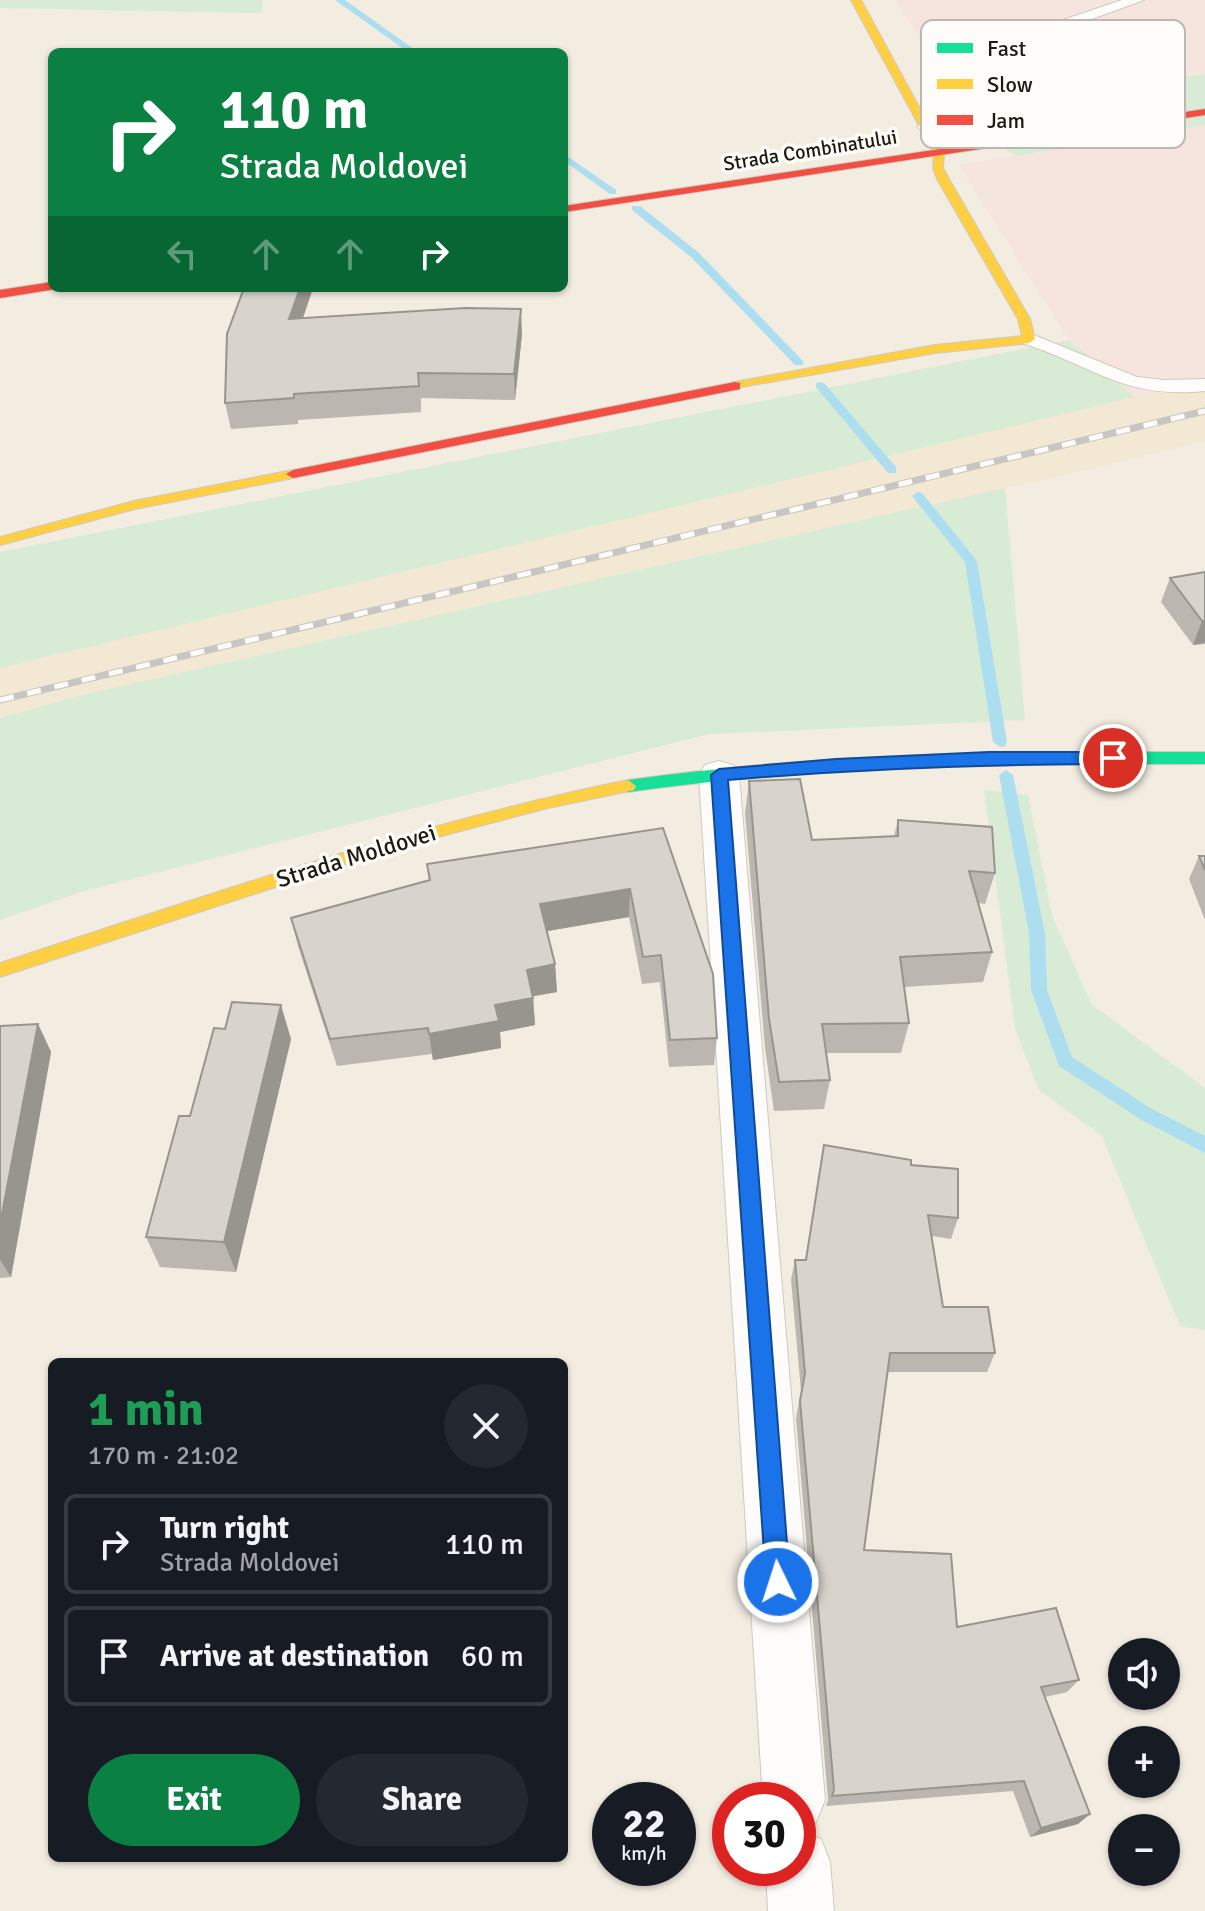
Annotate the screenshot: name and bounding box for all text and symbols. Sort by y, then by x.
legend [921,20,1185,148]
text: Fast [987,35,1027,62]
text: Slow [987,71,1033,98]
text: 110 m [220,75,368,144]
icon: right [88,80,192,184]
text: Jam [987,107,1025,134]
street label: Strada Combinatului [721,124,899,177]
text: Strada Moldovei [220,144,468,189]
icon: left [160,232,204,276]
icon: ahead [244,232,288,276]
icon: ahead [328,232,372,276]
icon: right [412,232,456,276]
pin [1079,724,1147,792]
icon: arrive [1091,736,1135,780]
street label: Strada Moldovei [272,817,440,895]
text: 1 min [88,1380,204,1439]
button: close [444,1384,528,1468]
text: 170 m · 21:02 [88,1440,239,1472]
text: Turn right [160,1510,289,1547]
icon: right [92,1522,136,1566]
text: 110 m [445,1526,524,1563]
position arrow [736,1540,820,1624]
text: Strada Moldovei [160,1547,339,1579]
icon: arrive [92,1634,136,1678]
text: Arrive at destination [160,1638,429,1675]
text: 60 m [461,1638,524,1675]
map controls [1108,1638,1180,1886]
button: sound [1108,1638,1180,1710]
button: + [1108,1726,1180,1798]
button: Exit [88,1754,300,1846]
button: Share [316,1754,528,1846]
speed limit sign: 30 [712,1782,816,1886]
text: 22 [622,1799,666,1849]
button: − [1108,1814,1180,1886]
text: km/h [621,1841,667,1866]

